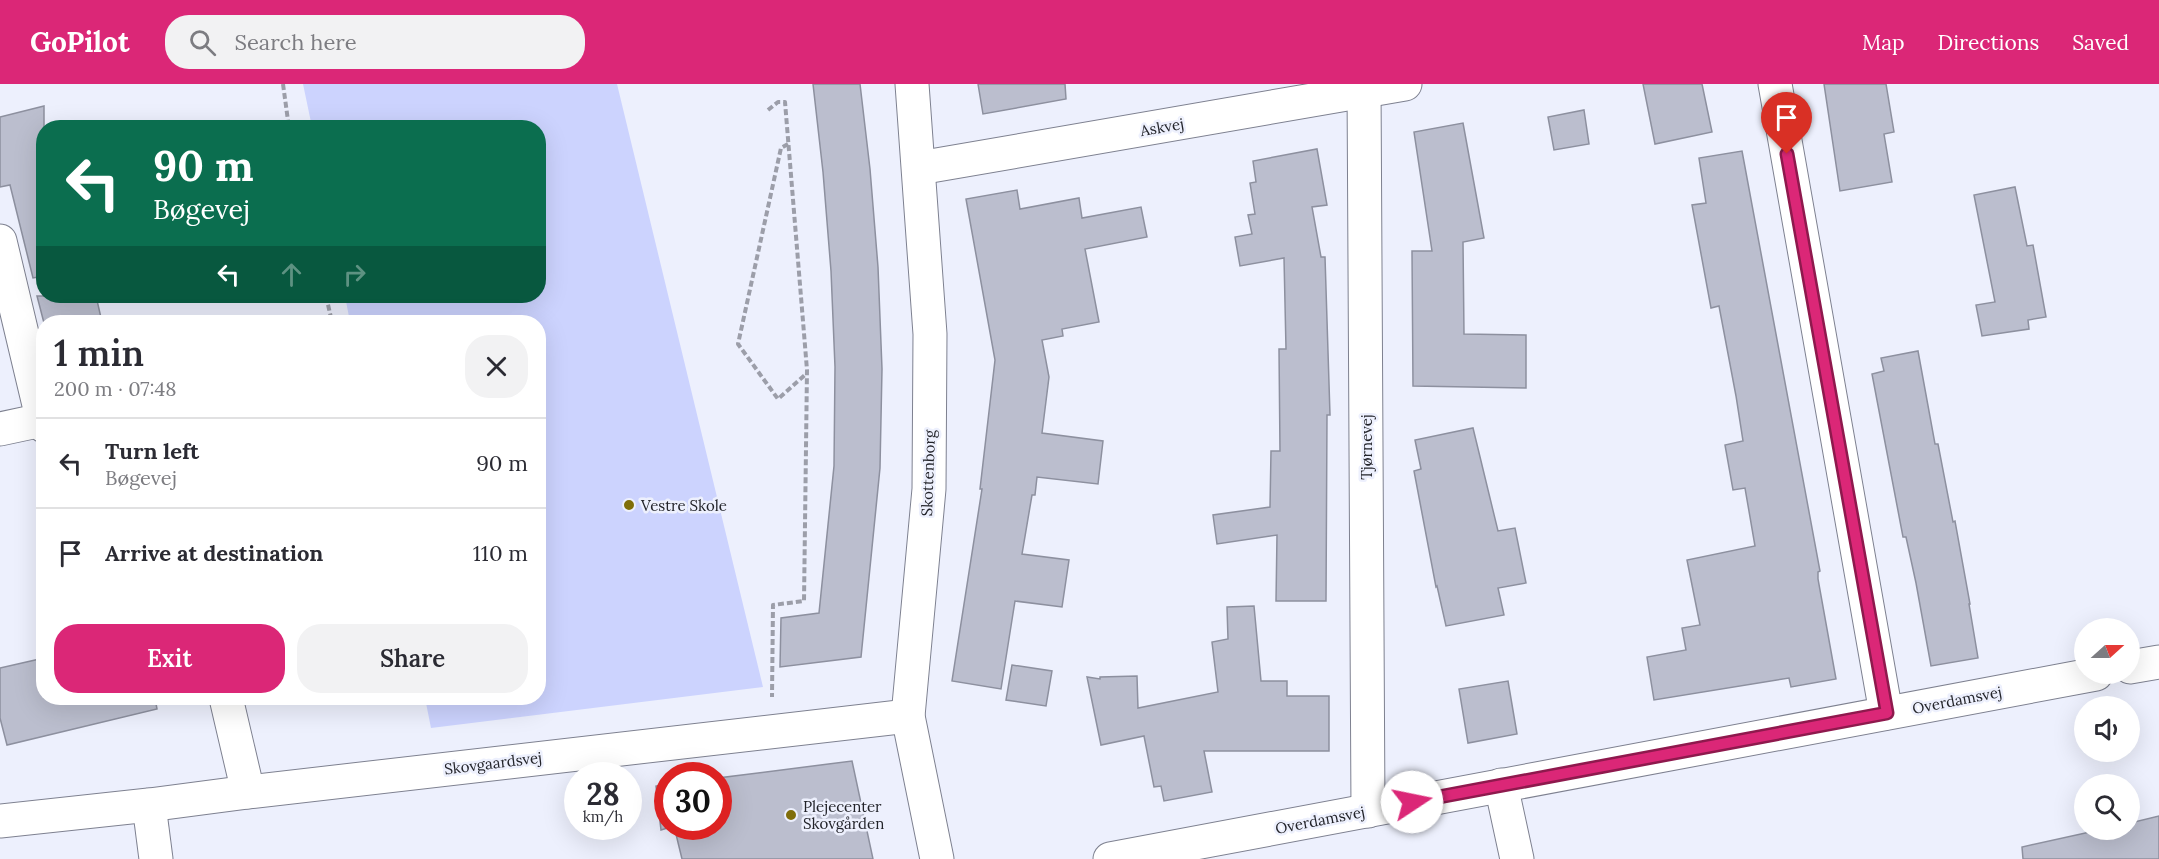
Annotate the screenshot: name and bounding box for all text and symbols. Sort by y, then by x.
search box [165,15,585,69]
text: GoPilot [30,24,129,60]
icon: search [186,26,219,59]
text: Search here [234,28,357,56]
text: Map [1862,29,1905,56]
text: Directions [1938,29,2039,56]
text: Saved [2072,29,2129,56]
pin [1761,92,1812,154]
icon: arrive [1770,101,1803,134]
street label: Askvej [1138,114,1185,140]
text: 90 m [153,139,254,193]
icon: left [54,144,132,222]
text: Bøgevej [153,192,250,226]
icon: left [212,258,245,291]
icon: ahead [275,258,308,291]
icon: right [338,258,371,291]
text: 1 min [54,330,144,376]
button: close [465,335,528,398]
text: 200 m · 07:48 [54,376,177,401]
street label: Tjørnevej [1357,414,1376,480]
street label: Skottenborg [917,429,939,517]
text: Turn left [105,437,199,465]
icon: left [54,447,87,480]
text: 90 m [476,449,528,477]
text: Bøgevej [105,465,177,490]
place label: Vestre Skole [640,496,727,515]
marker: Vestre Skole [622,498,636,512]
icon: arrive [54,537,87,570]
text: Arrive at destination [105,539,323,567]
text: 110 m [473,539,528,567]
north arrow [2074,618,2140,684]
map controls [2074,618,2140,840]
button: Exit [54,624,285,693]
button: Share [297,624,528,693]
street label: Overdamsvej [1911,682,2003,718]
button: sound [2074,696,2140,762]
street label: Skovgaardsvej [443,748,543,778]
speed limit sign: 30 [654,762,732,840]
position arrow [1380,770,1444,834]
button: search [2074,774,2140,840]
text: 28 [586,775,620,813]
place label: Plejecenter Skovgården [803,797,884,833]
street label: Overdamsvej [1274,802,1366,838]
text: km/h [583,807,623,826]
marker: Plejecenter Skovgården [784,808,798,822]

